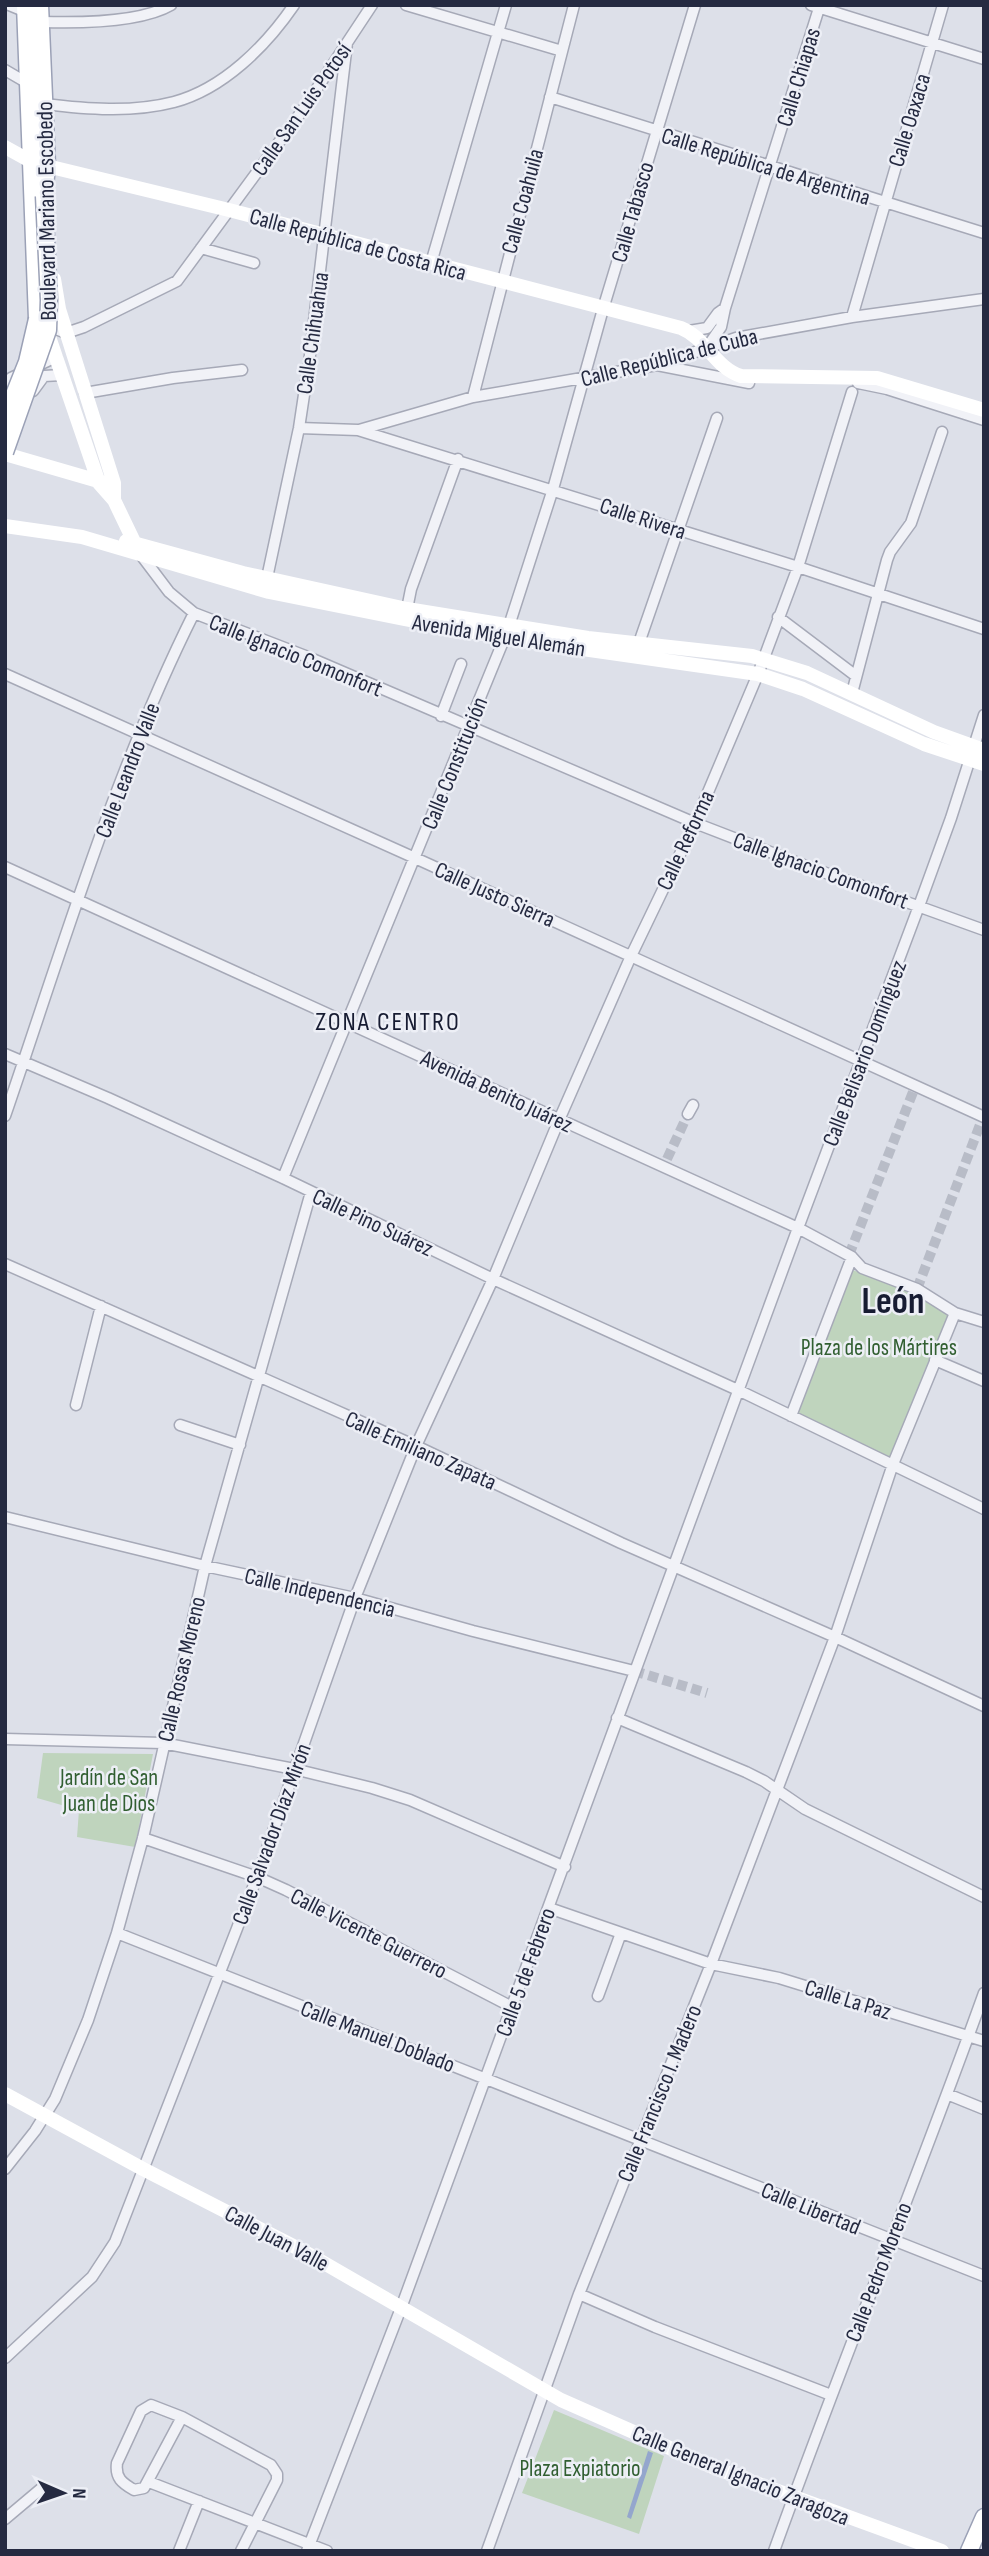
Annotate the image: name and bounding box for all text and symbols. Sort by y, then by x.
street label: Calle Chiapas [771,25,827,130]
street label: Calle San Luis Potosí [246,37,358,181]
street label: Calle Oaxaca [883,70,937,170]
street label: Boulevard Mariano Escobedo [31,101,63,321]
street label: Calle República de Argentina [658,122,874,212]
street label: Calle Coahuila [496,146,550,257]
street label: Calle Tabasco [605,159,661,266]
street label: Calle República de Costa Rica [246,203,469,287]
street label: Calle Chihuahua [291,270,335,396]
street label: Calle República de Cuba [578,322,761,393]
street label: Calle Rivera [596,492,689,546]
street label: Calle Ignacio Comonfort [205,608,386,703]
street label: Avenida Miguel Alemán [409,608,587,663]
street label: Calle Constitución [416,693,494,834]
street label: Calle Leandro Valle [89,699,167,842]
street label: Calle Reforma [651,786,721,895]
street label: Calle Ignacio Comonfort [729,826,912,916]
street label: Calle Justo Sierra [430,856,559,934]
street label: Calle Belisario Domínguez [817,957,913,1150]
district label: ZONA CENTRO [315,1007,461,1038]
street label: Avenida Benito Juárez [415,1044,577,1139]
street label: Calle Pino Suárez [308,1183,437,1263]
district label: León [862,1280,924,1324]
park label: Plaza de los Mártires [801,1334,957,1362]
street label: Calle Emiliano Zapata [341,1405,501,1497]
street label: Calle Independencia [242,1562,398,1624]
street label: Calle Rosas Moreno [152,1594,212,1744]
street label: Calle Salvador Díaz Mirón [226,1740,318,1929]
park label: Jardín de San Juan de Dios [59,1764,158,1818]
street label: Calle Vicente Guerrero [286,1882,452,1985]
street label: Calle 5 de Febrero [490,1904,562,2041]
street label: Calle La Paz [801,1974,894,2026]
street label: Calle Manuel Doblado [297,1995,459,2079]
street label: Calle Francisco I. Madero [612,2001,708,2186]
street label: Calle Libertad [757,2176,864,2242]
street label: Calle Pedro Moreno [839,2199,918,2346]
street label: Calle Juan Valle [220,2200,333,2278]
street label: Calle General Ignacio Zaragoza [628,2420,853,2532]
park label: Plaza Expiatorio [519,2455,641,2483]
north arrow [28,2458,98,2528]
text: N [67,2488,90,2499]

